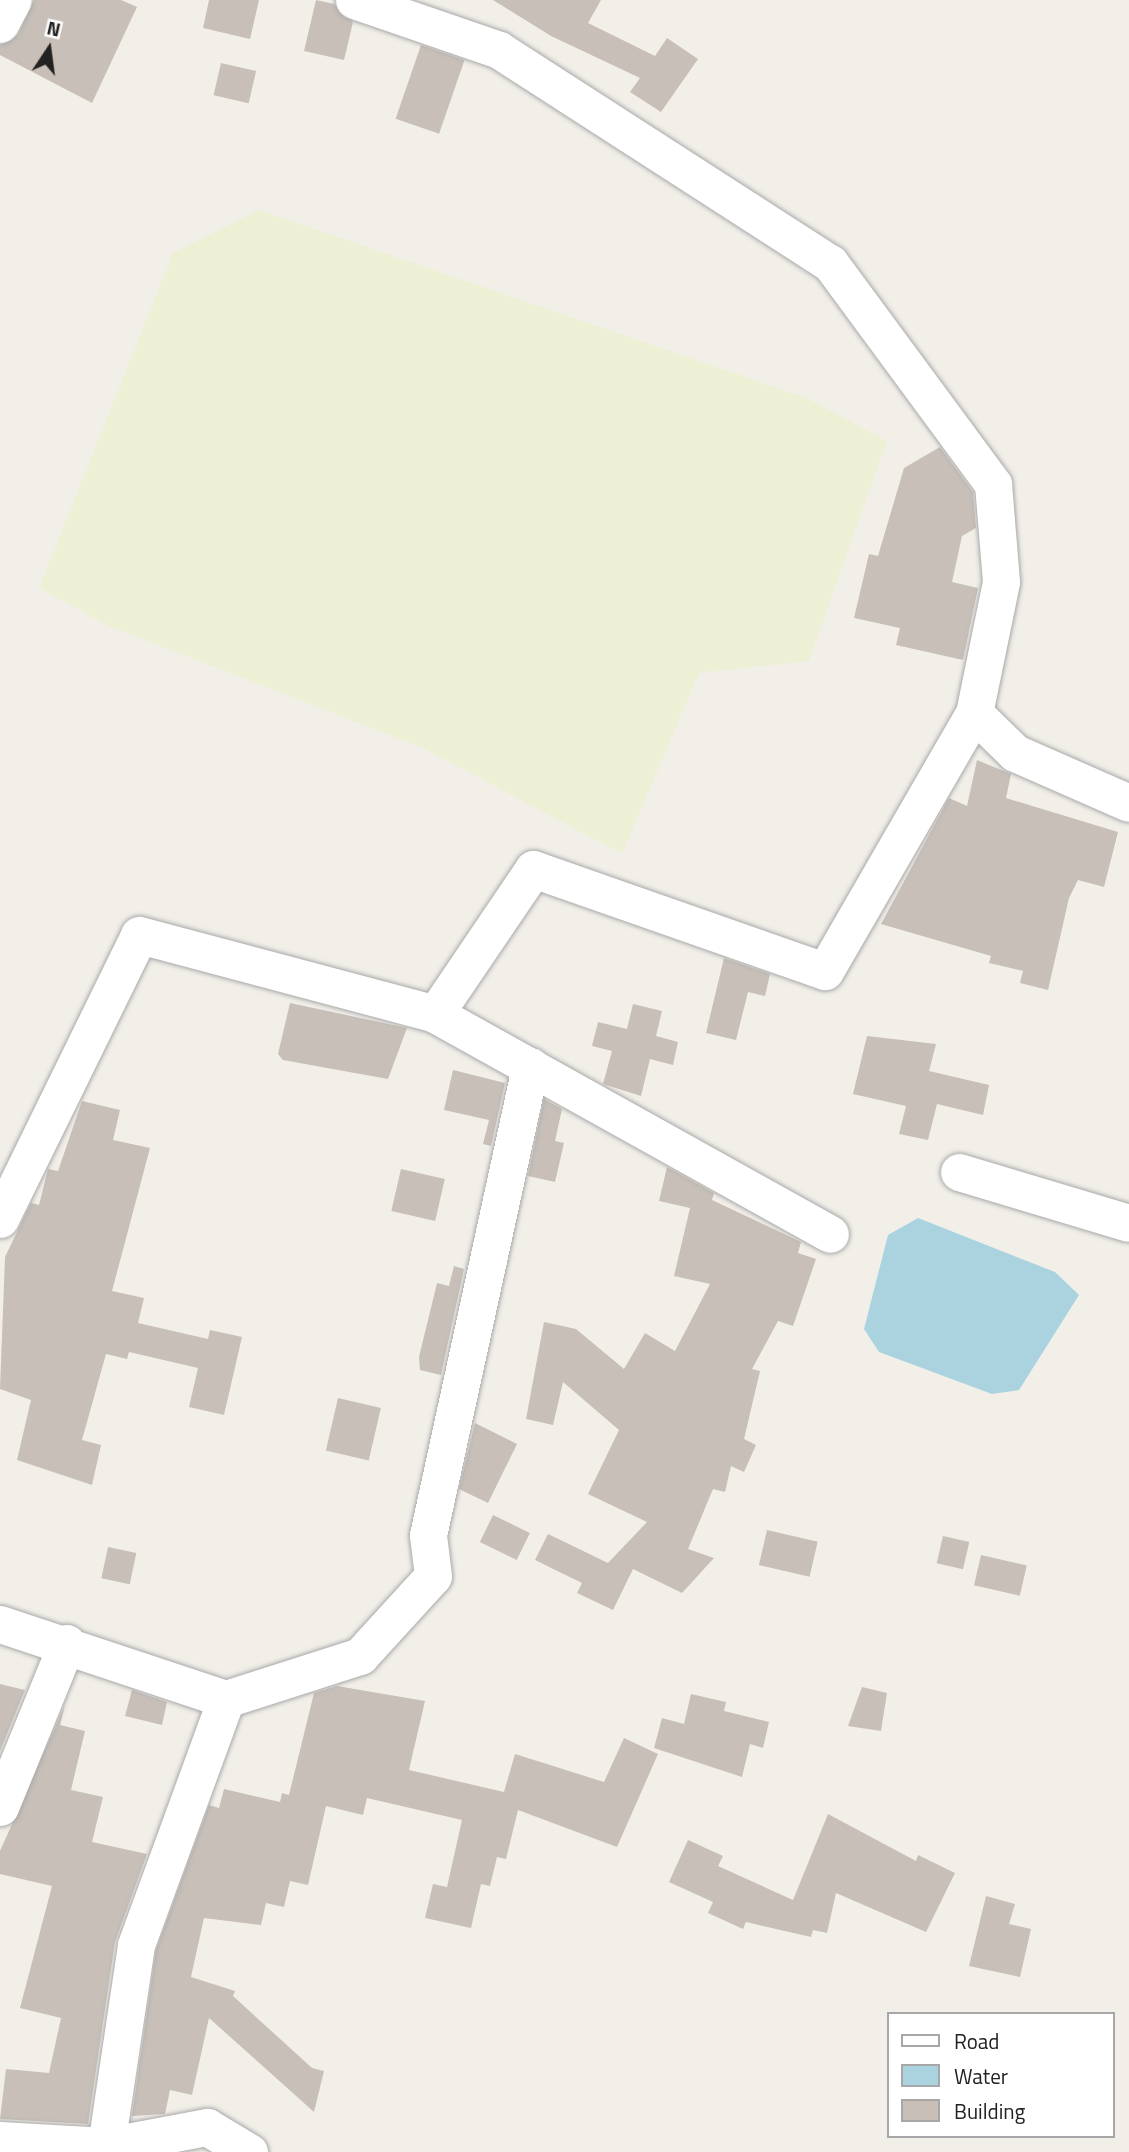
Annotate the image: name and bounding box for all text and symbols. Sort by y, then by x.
text: N [44,12,64,44]
north arrow [14,14,84,84]
legend [888,2012,1115,2138]
text: Road [954,2025,999,2057]
text: Water [954,2060,1008,2092]
text: Building [954,2095,1025,2127]

